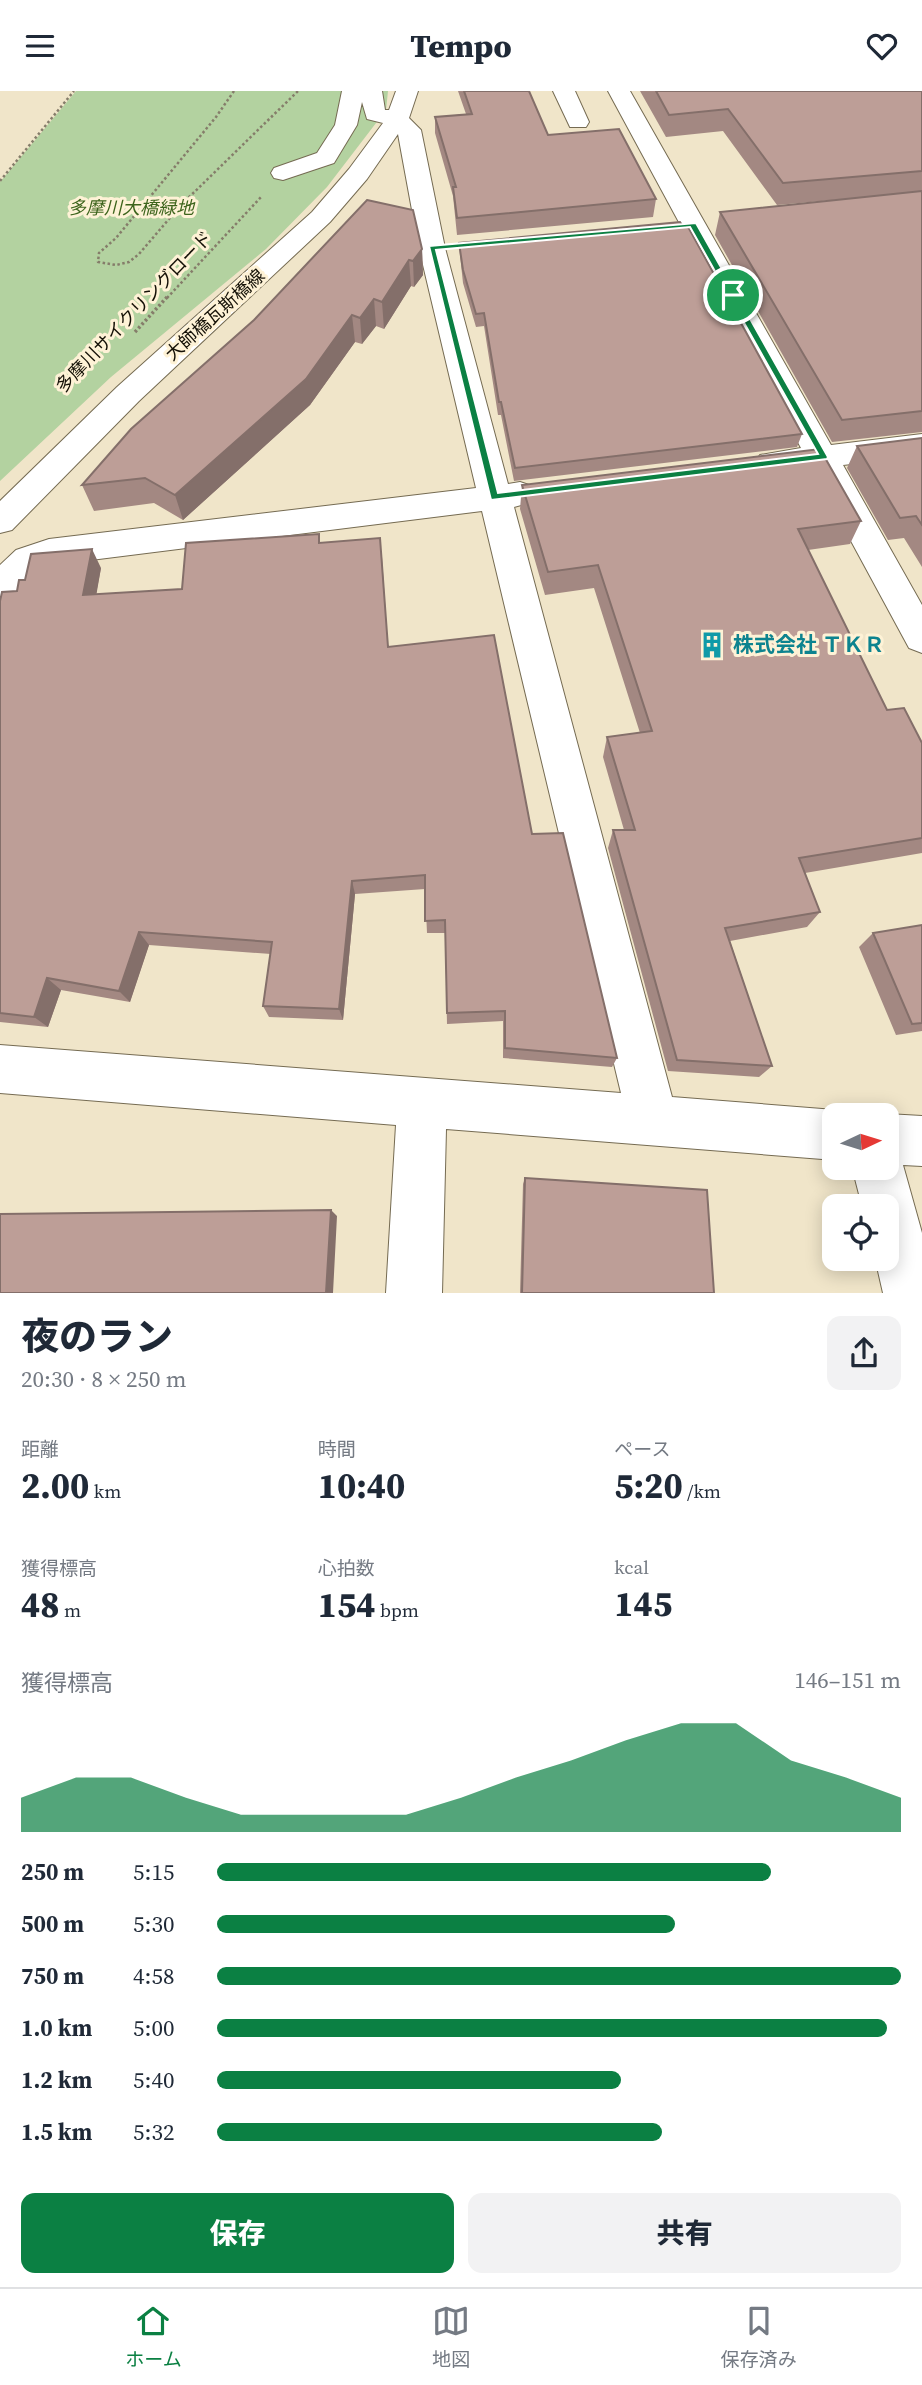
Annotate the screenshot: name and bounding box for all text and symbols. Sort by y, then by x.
text: Tempo [410,24,512,68]
icon: menu [21,27,59,65]
icon: heart [863,27,901,65]
park label: 多摩川大橋緑地 [68,195,196,220]
street label: 多摩川サイクリングロード [50,225,218,398]
street label: 大師橋瓦斯橋線 [159,263,270,366]
pin [703,265,763,325]
icon: arrive [714,276,752,314]
building icon: 株式会社 ＴＫＲ [697,630,727,660]
place label: 株式会社 ＴＫＲ [733,630,885,659]
north arrow [822,1103,900,1179]
map controls [822,1103,899,1271]
button: locate [822,1194,899,1271]
text: 夜のラン [21,1311,173,1363]
button: share [827,1316,901,1390]
text: 20:30 · 8 × 250 m [21,1363,187,1395]
text: 距離 [21,1436,59,1462]
text: 時間 [318,1436,356,1462]
text: ペース [614,1436,670,1462]
text: 2.00 [21,1462,89,1510]
text: 10:40 [318,1462,405,1510]
text: 5:20 [614,1462,683,1510]
text: km [89,1478,121,1504]
text: /km [683,1478,721,1504]
text: kcal [614,1554,649,1580]
text: 獲得標高 [21,1555,97,1581]
text: 心拍数 [318,1555,375,1581]
text: 145 [614,1580,672,1628]
text: 48 [21,1581,60,1629]
text: 154 [318,1581,376,1629]
text: m [60,1597,81,1623]
text: bpm [376,1597,419,1623]
text: 146–151 m [794,1664,901,1696]
text: 獲得標高 [21,1667,113,1699]
text: 250 m [21,1856,84,1888]
text: 5:15 [133,1856,174,1888]
text: 500 m [21,1908,84,1940]
text: 5:30 [133,1908,174,1940]
text: 750 m [21,1960,84,1992]
text: 4:58 [133,1960,174,1992]
text: 1.0 km [21,2012,92,2044]
text: 5:00 [133,2012,174,2044]
text: 1.2 km [21,2064,92,2096]
text: 5:40 [133,2064,174,2096]
text: 1.5 km [21,2116,92,2148]
text: 5:32 [133,2116,174,2148]
button: 保存 [21,2193,454,2273]
button: 共有 [468,2193,901,2273]
tab: ホーム [125,2302,182,2372]
tab: 地図 [432,2302,470,2372]
tab: 保存済み [721,2302,797,2372]

